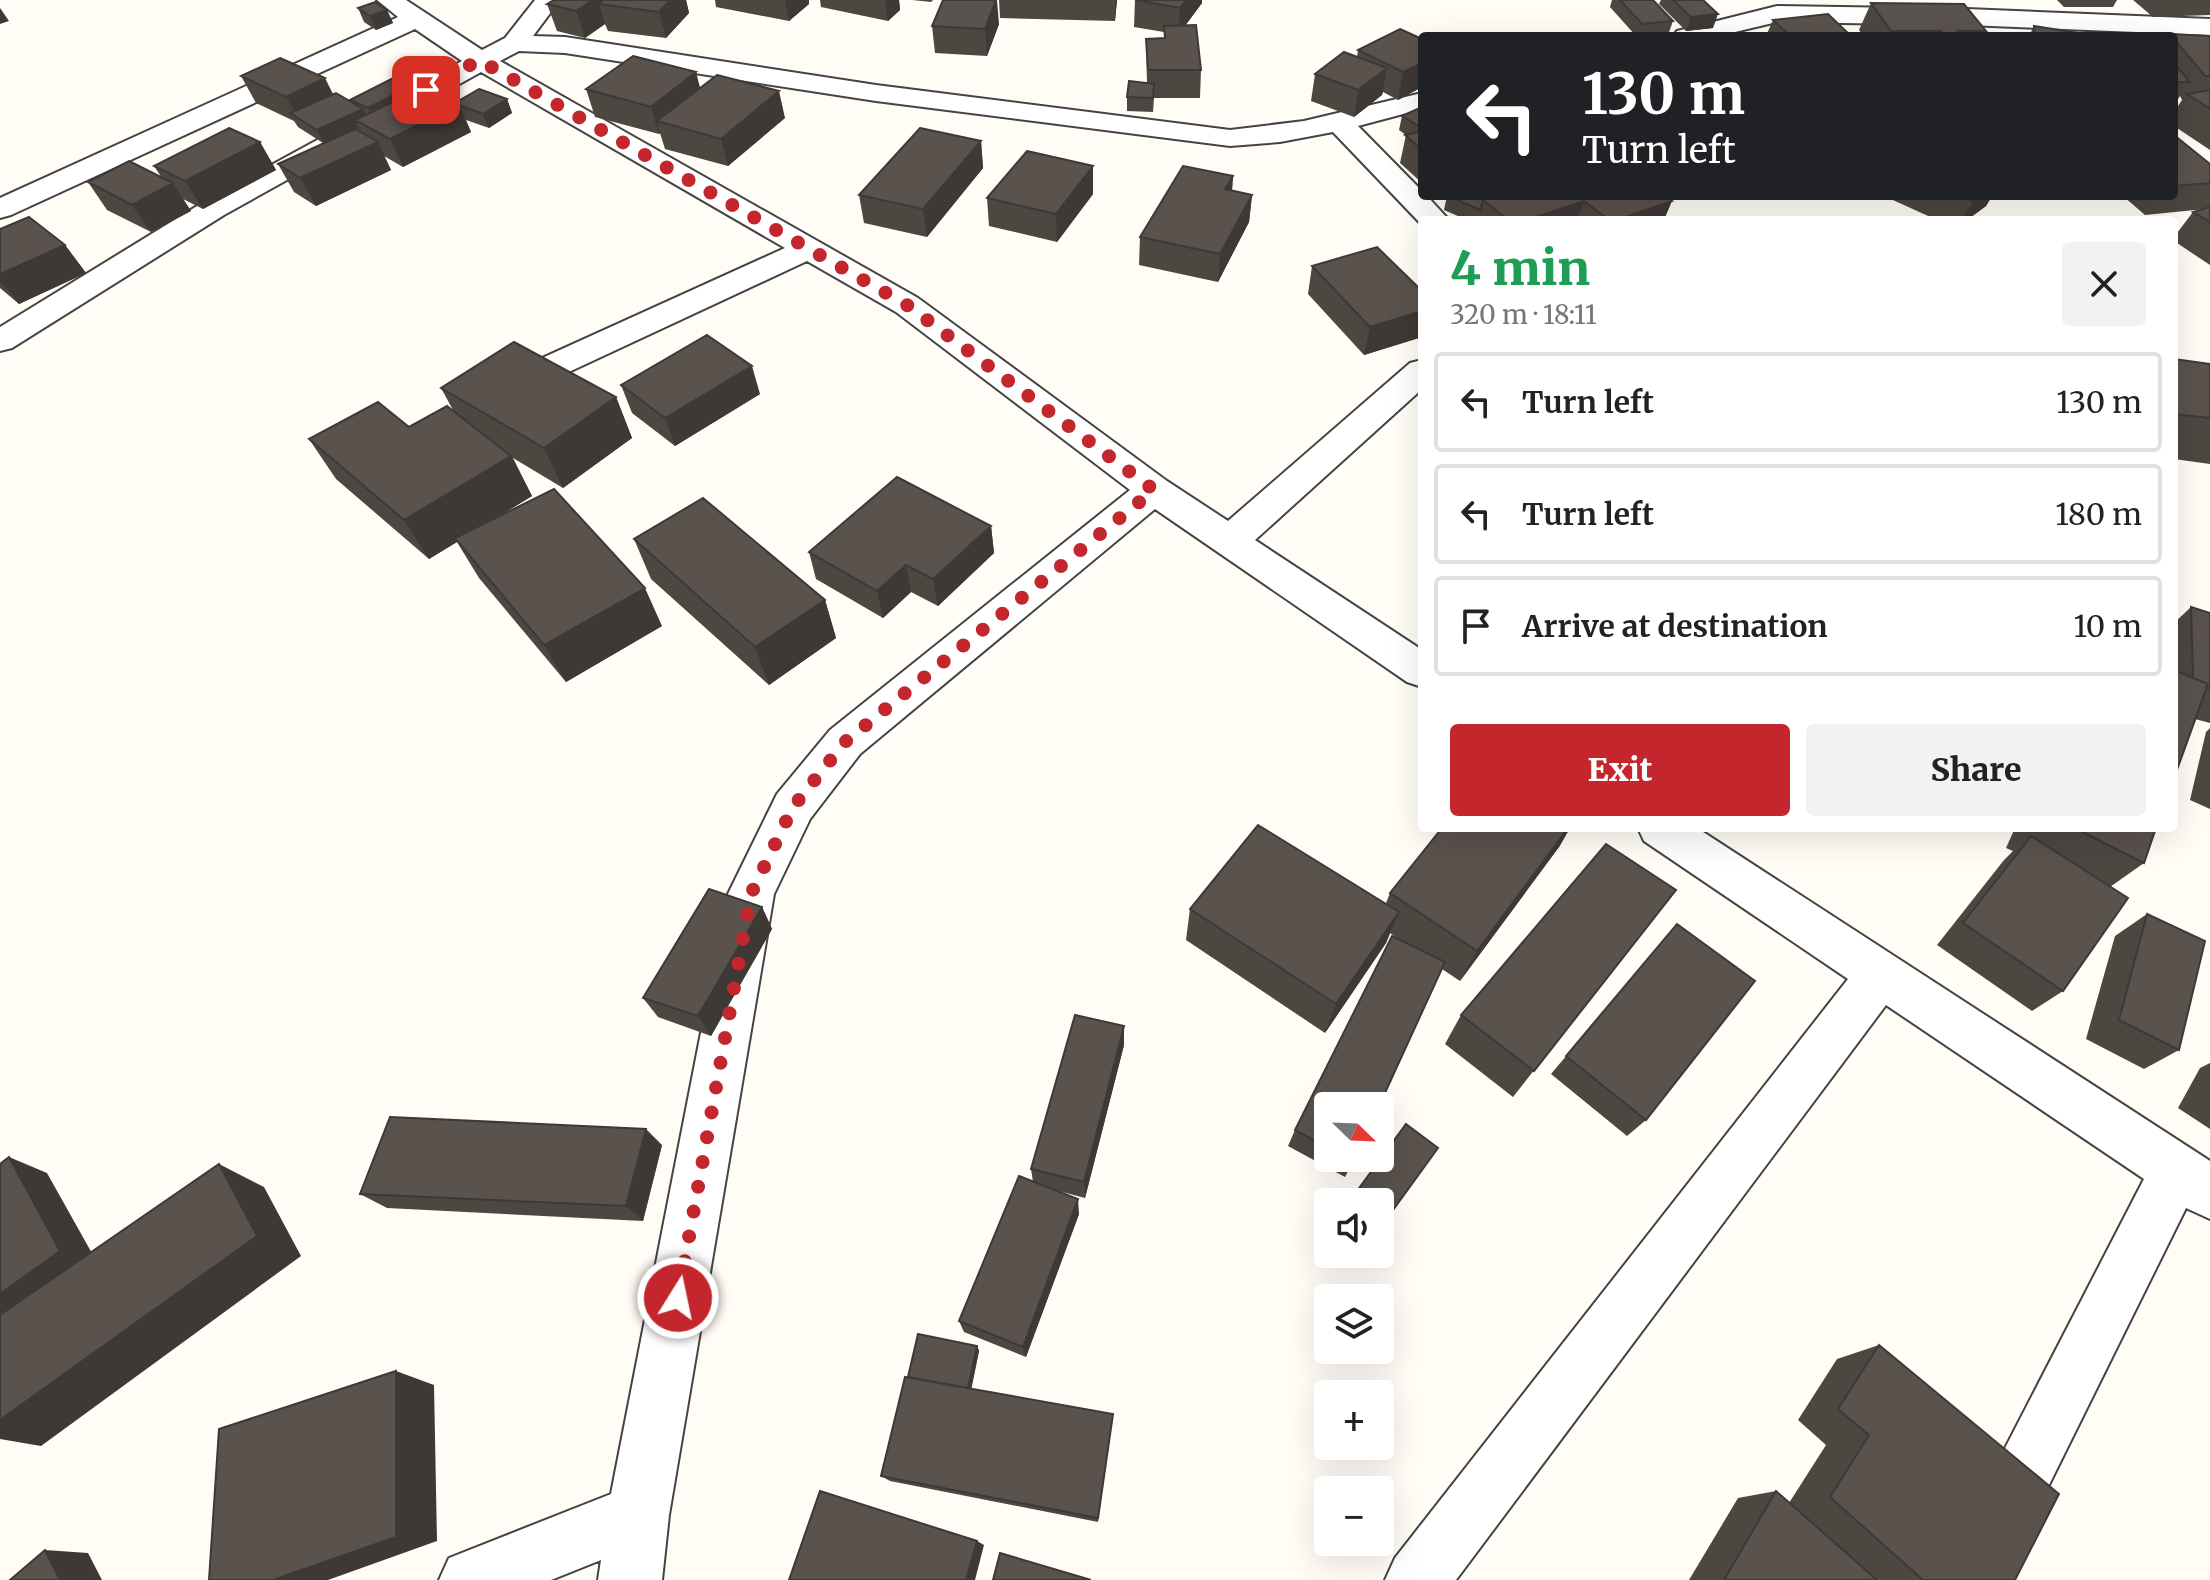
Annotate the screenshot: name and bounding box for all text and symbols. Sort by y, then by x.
pin [392,56,460,124]
text: 130 m [1582,59,1745,129]
icon: left [1450,64,1554,168]
icon: arrive [404,68,448,112]
text: Turn left [1582,128,1736,173]
text: 4 min [1450,238,1590,298]
button: close [2062,242,2146,326]
text: 320 m · 18:11 [1450,298,1597,331]
icon: left [1454,380,1498,424]
text: Turn left [1522,383,1654,421]
text: 130 m [2056,383,2142,421]
icon: left [1454,492,1498,536]
text: Turn left [1522,495,1654,533]
text: 180 m [2055,495,2142,533]
icon: arrive [1454,604,1498,648]
text: Arrive at destination [1522,607,1828,645]
text: 10 m [2074,607,2142,645]
button: Exit [1450,724,1790,816]
button: Share [1806,724,2146,816]
north arrow [1314,1092,1394,1172]
map controls [1314,1092,1394,1556]
button: sound [1314,1188,1394,1268]
position arrow [636,1256,720,1340]
button: layers [1314,1284,1394,1364]
button: + [1314,1380,1394,1460]
button: − [1314,1476,1394,1556]

